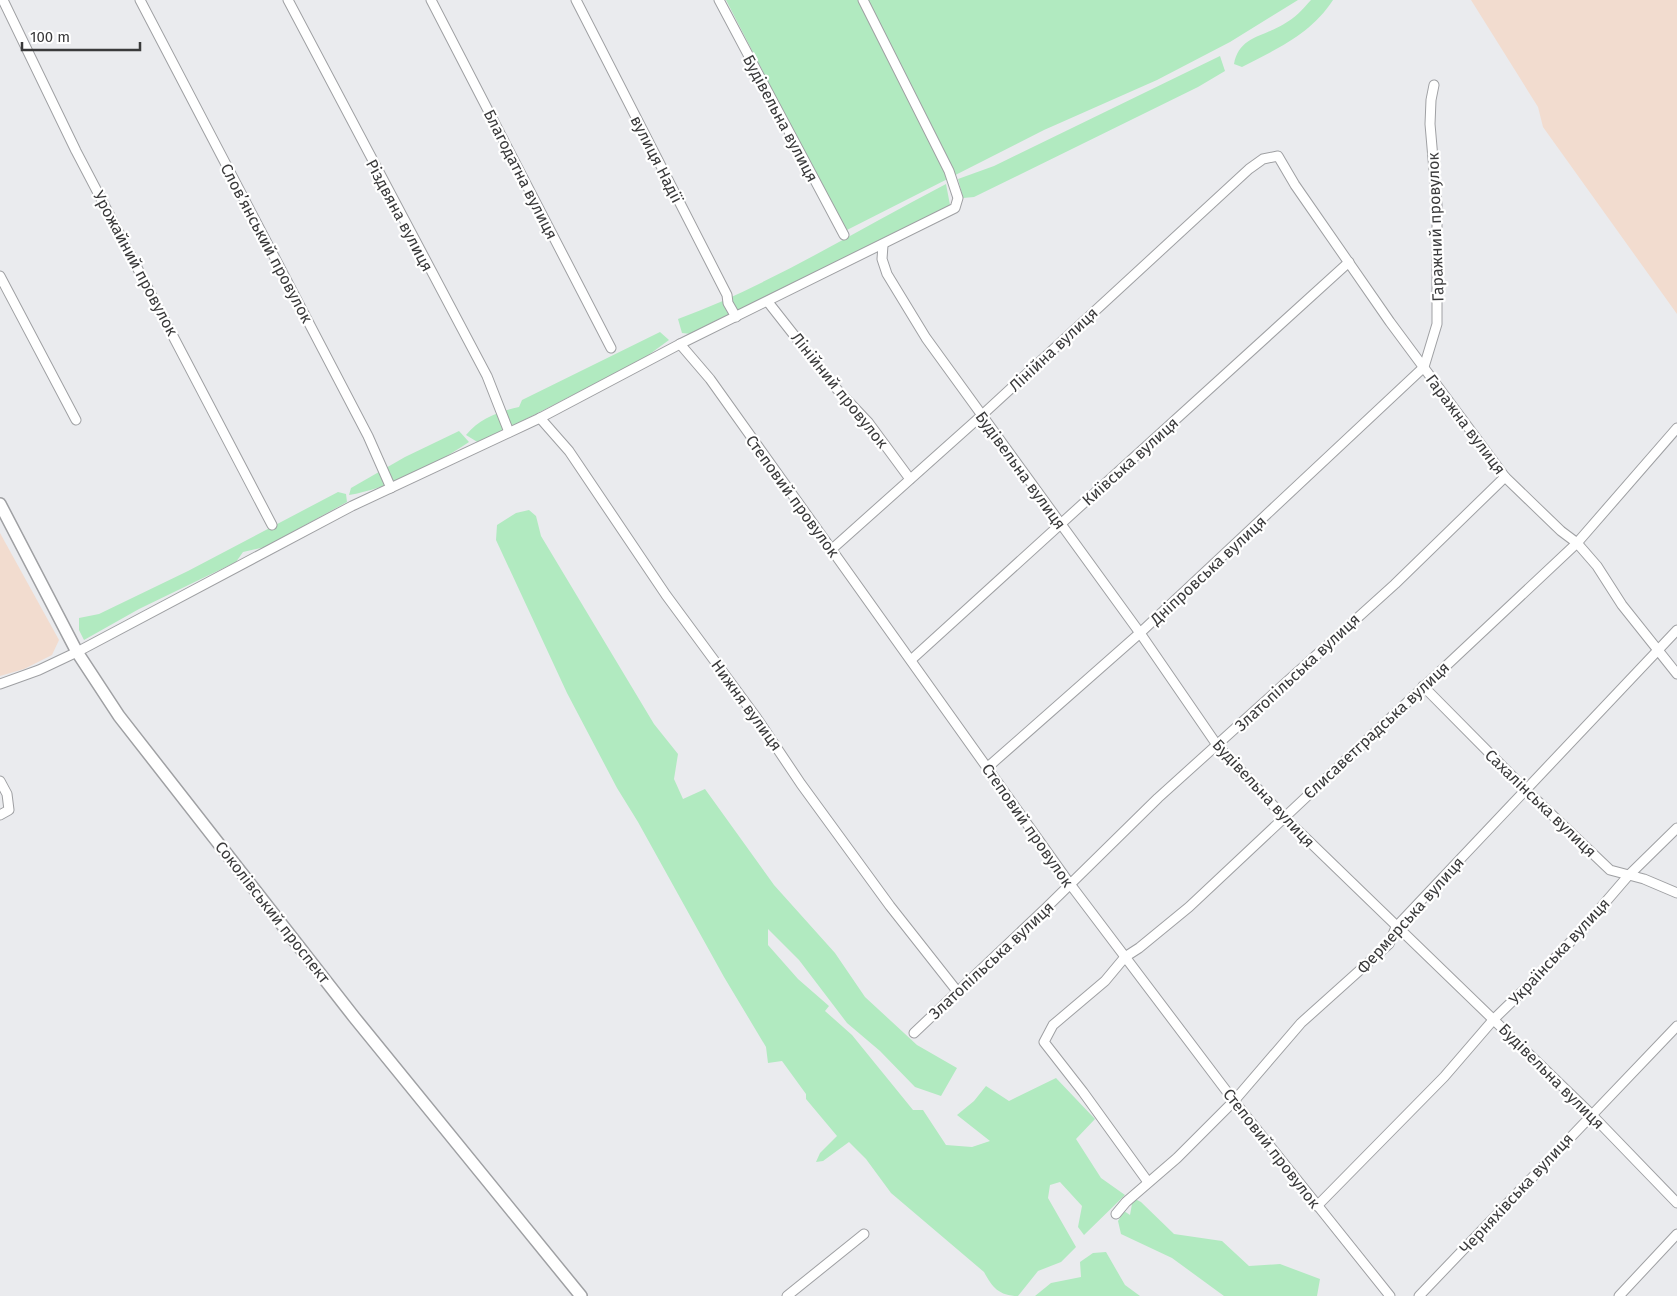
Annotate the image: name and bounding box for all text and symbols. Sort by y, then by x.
scale bar [22,20,140,52]
text: 100 m [30,28,70,46]
street label: Будівельна вулиця [739,51,822,185]
street label: Благодатна вулиця [480,106,562,242]
street label: вулиця Надії [626,112,687,207]
street label: Гаражний провулок [1423,151,1448,302]
street label: Різдвяна вулиця [362,156,437,275]
street label: Словʼянський провулок [216,160,317,327]
street label: Урожайний провулок [89,187,182,340]
street label: Лінійна вулиця [1005,303,1102,395]
street label: Лінійний провулок [787,329,893,452]
street label: Гаражна вулиця [1422,370,1510,478]
street label: Будівельна вулиця [971,408,1070,533]
street label: Київська вулиця [1078,413,1182,510]
street label: Степовий провулок [742,431,844,562]
street label: Дніпровська вулиця [1146,512,1270,630]
street label: Златопільська вулиця [1231,610,1364,735]
street label: Нижня вулиця [707,656,786,755]
street label: Єлисаветградська вулиця [1299,658,1453,803]
street label: Будівельна вулиця [1209,735,1319,851]
street label: Сахалінська вулиця [1481,745,1600,861]
street label: Степовий провулок [978,760,1078,891]
street label: Соколівський проспект [211,837,335,988]
street label: Фермерська вулиця [1353,853,1468,978]
street label: Українська вулиця [1505,894,1614,1009]
street label: Златопільська вулиця [925,898,1058,1023]
street label: Будівельна вулиця [1495,1020,1608,1133]
street label: Степовий провулок [1219,1085,1325,1212]
street label: Черняхівська вулиця [1456,1129,1577,1258]

